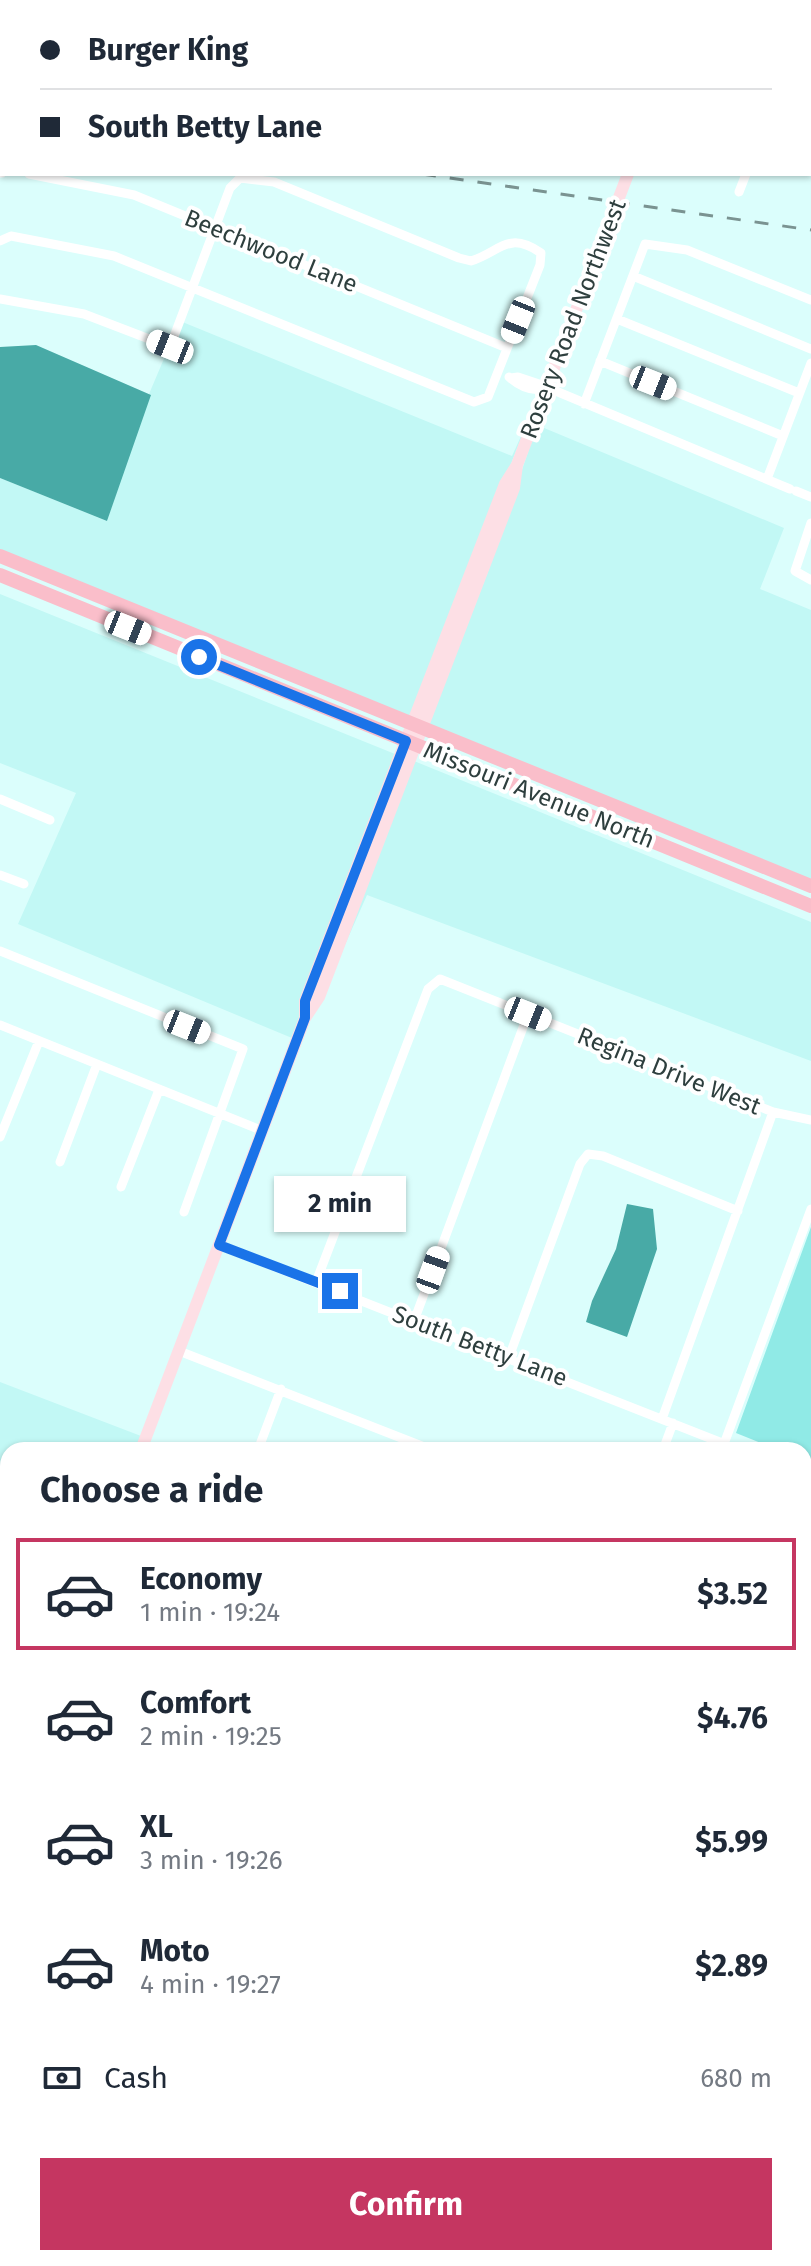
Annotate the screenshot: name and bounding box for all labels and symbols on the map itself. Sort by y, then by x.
street label: Rosery Road Northwest [514,195,632,443]
street label: Beechwood Lane [180,204,362,298]
car [498,293,538,347]
car [143,327,197,367]
car [626,363,680,403]
car [101,608,155,648]
route start [181,639,217,675]
street label: Missouri Avenue North [420,736,658,854]
car [501,994,555,1034]
car [160,1007,214,1047]
street label: Regina Drive West [573,1021,765,1121]
callout: 2 min [274,1175,406,1231]
car [414,1243,452,1297]
route end [322,1273,358,1309]
street label: South Betty Lane [389,1300,571,1392]

